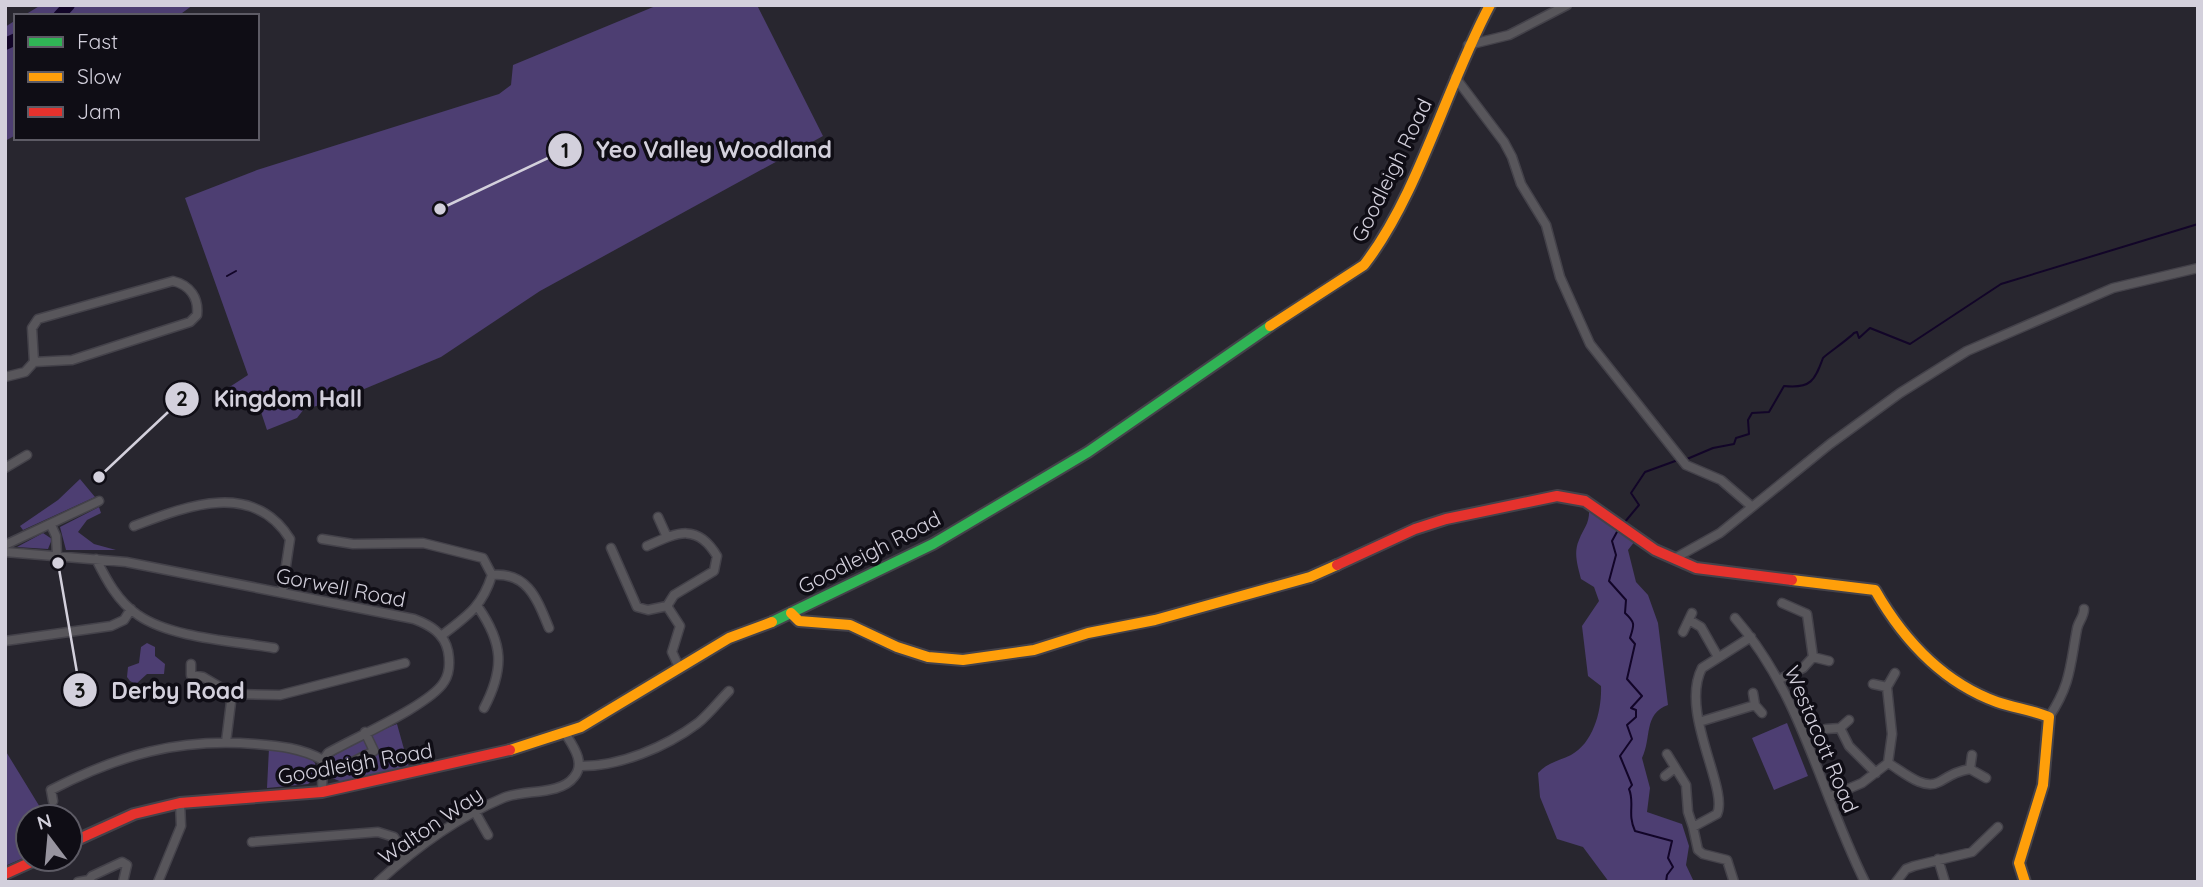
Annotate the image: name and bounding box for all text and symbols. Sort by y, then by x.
legend [14,14,259,140]
text: Fast [77,28,118,54]
text: Slow [77,63,122,89]
street label: Goodleigh Road [1345,94,1437,246]
text: Jam [77,98,121,124]
callout: Yeo Valley Woodland [547,128,846,172]
text: Yeo Valley Woodland [596,135,832,164]
text: 1 [561,137,569,163]
callout: Kingdom Hall [165,377,376,421]
text: Kingdom Hall [214,384,362,413]
text: 2 [176,385,188,411]
street label: Goodleigh Road [793,505,945,599]
street label: Gorwell Road [274,562,408,612]
street label: Westacott Road [1779,662,1865,816]
callout: Derby Road [63,668,259,712]
text: Derby Road [111,676,245,705]
text: 3 [74,677,86,703]
street label: Goodleigh Road [276,737,434,789]
street label: Walton Way [373,781,487,869]
north arrow [14,803,84,873]
text: N [34,808,54,835]

